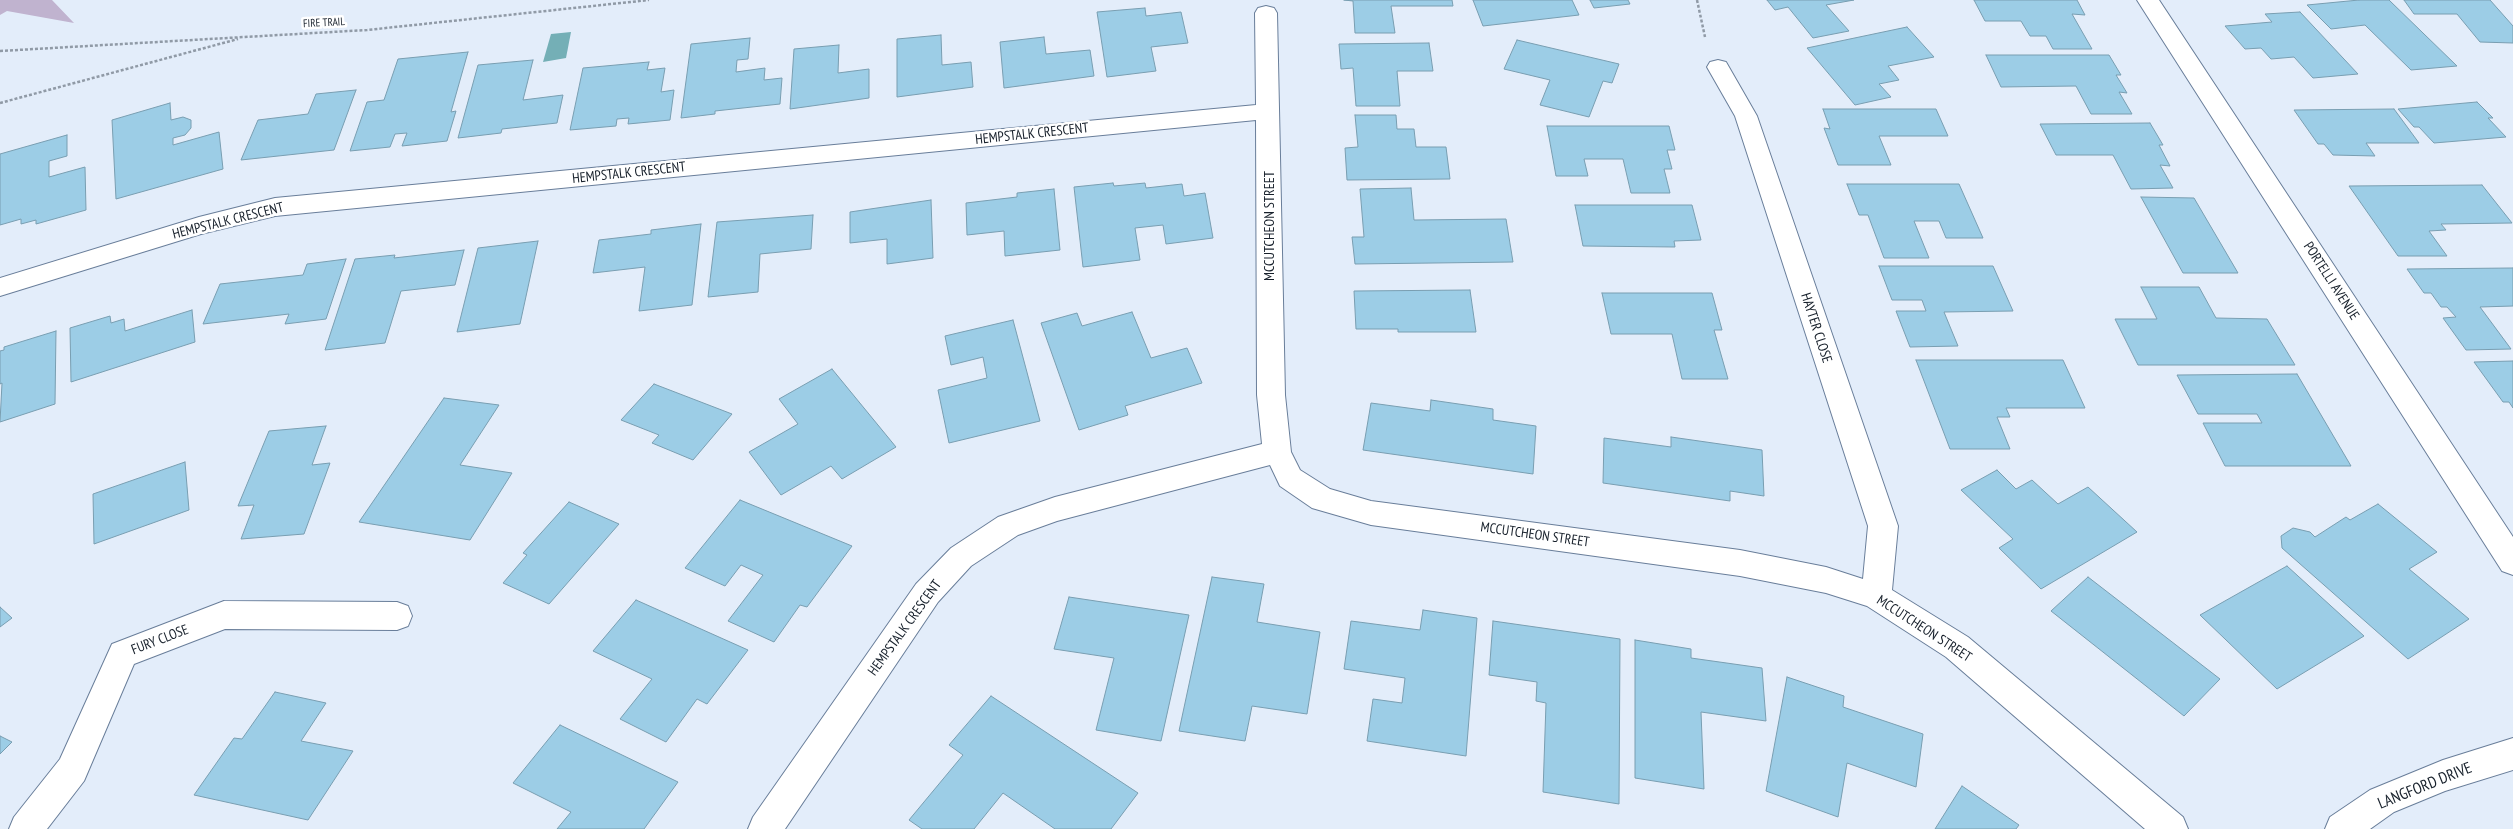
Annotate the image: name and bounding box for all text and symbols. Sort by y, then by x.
street label: FIRE TRAIL [303,15,345,31]
street label: HEMPSTALK CRESCENT [975,120,1089,148]
street label: HEMPSTALK CRESCENT [572,159,686,187]
street label: MCCUTCHEON STREET [1262,171,1278,281]
street label: HEMPSTALK CRESCENT [171,199,285,243]
street label: PORTELLI AVENUE [2300,239,2362,323]
street label: HAYTER CLOSE [1797,291,1835,365]
street label: MCCUTCHEON STREET [1479,519,1591,551]
street label: HEMPSTALK CRESCENT [865,577,945,679]
street label: MCCUTCHEON STREET [1873,592,1975,666]
street label: FURY CLOSE [129,621,191,659]
street label: LANGFORD DRIVE [2375,758,2475,814]

